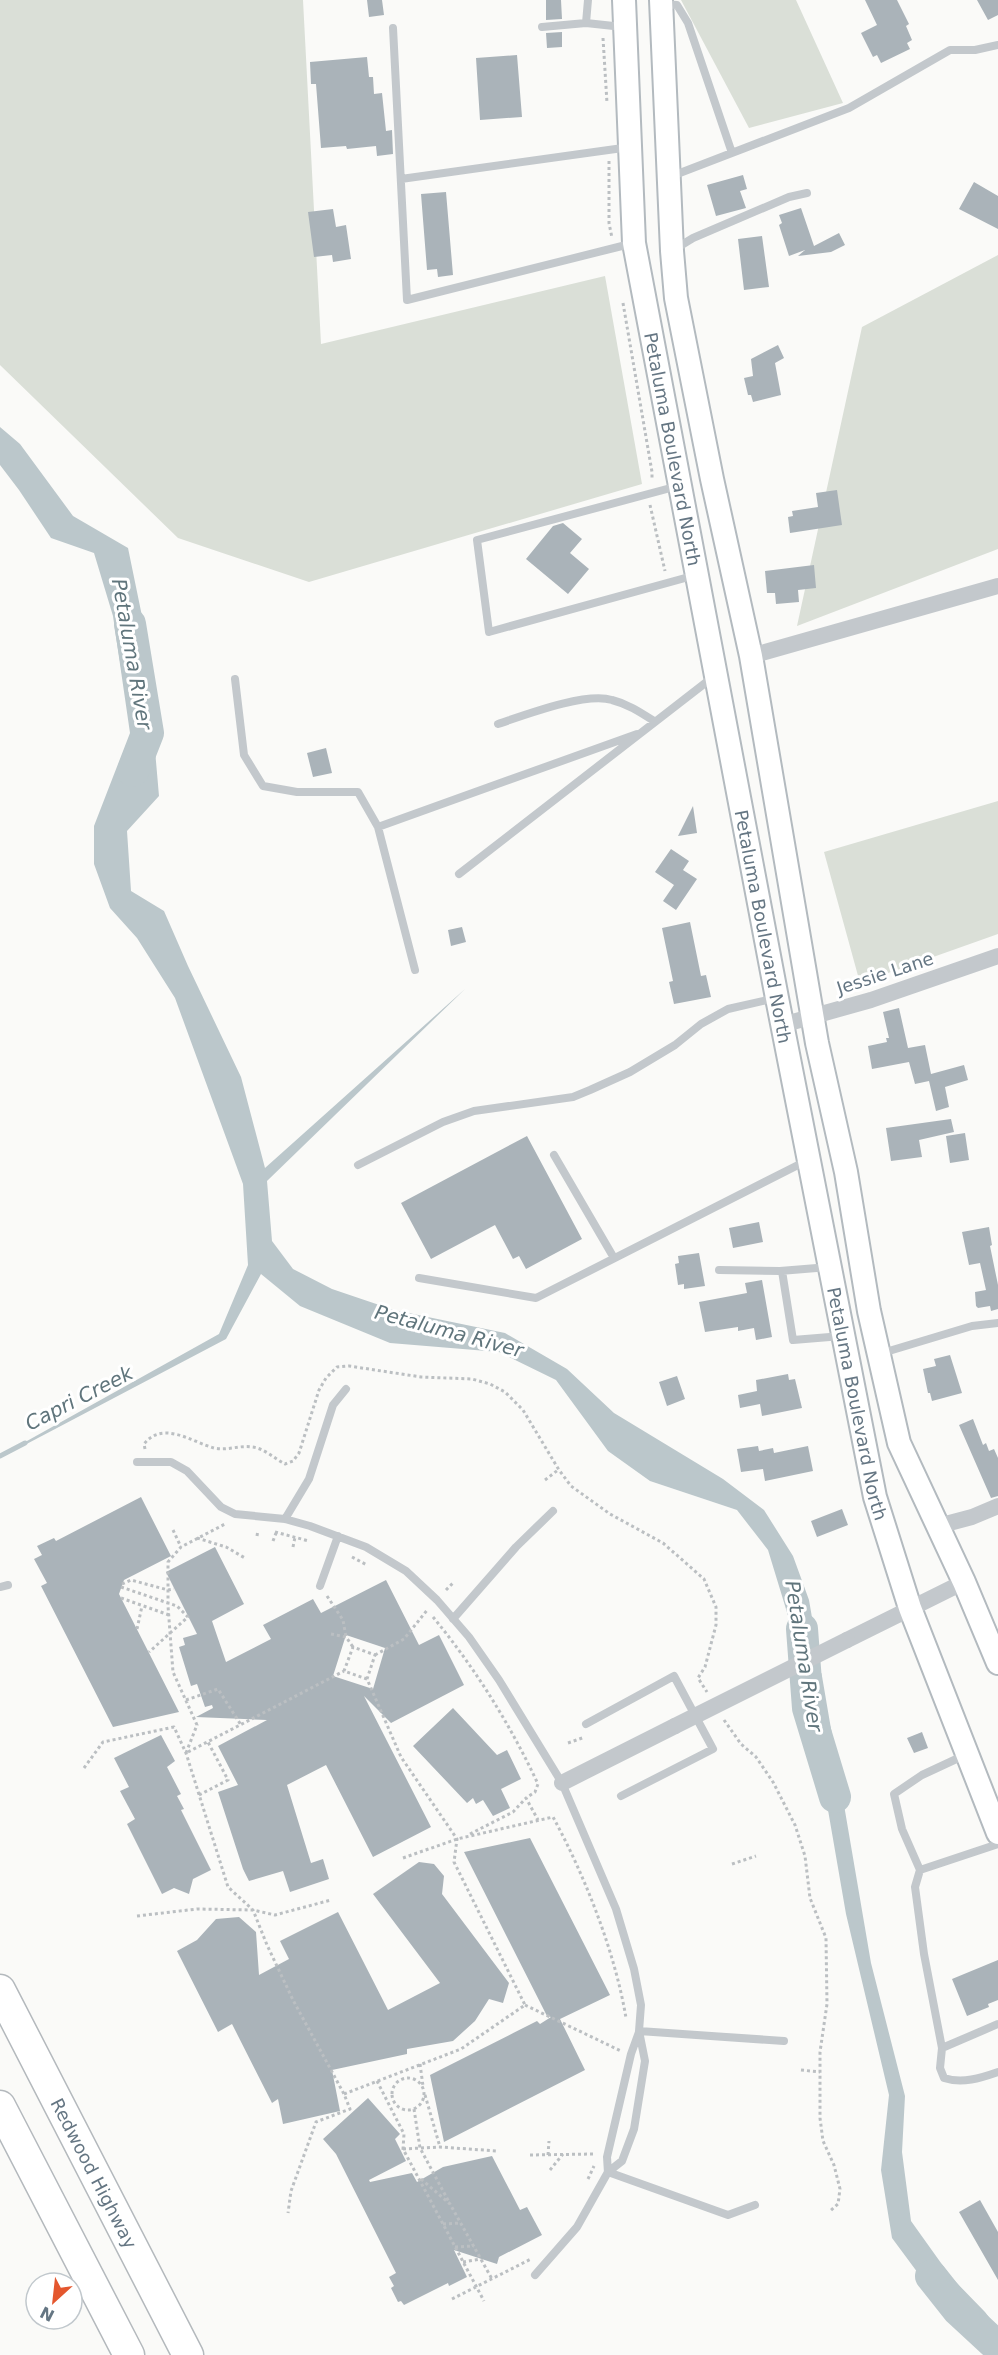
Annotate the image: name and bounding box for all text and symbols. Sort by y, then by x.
street label: Petaluma Boulevard North [641,331,705,568]
water label: Petaluma River [107,577,157,733]
street label: Petaluma Boulevard North [731,808,796,1045]
street label: Jessie Lane [833,947,936,999]
street label: Petaluma Boulevard North [823,1285,892,1523]
water label: Petaluma River [372,1300,528,1363]
water label: Capri Creek [21,1360,138,1435]
water label: Petaluma River [780,1579,828,1735]
street label: Redwood Highway [47,2095,142,2252]
north arrow [24,2271,84,2331]
text: N [37,2302,58,2325]

